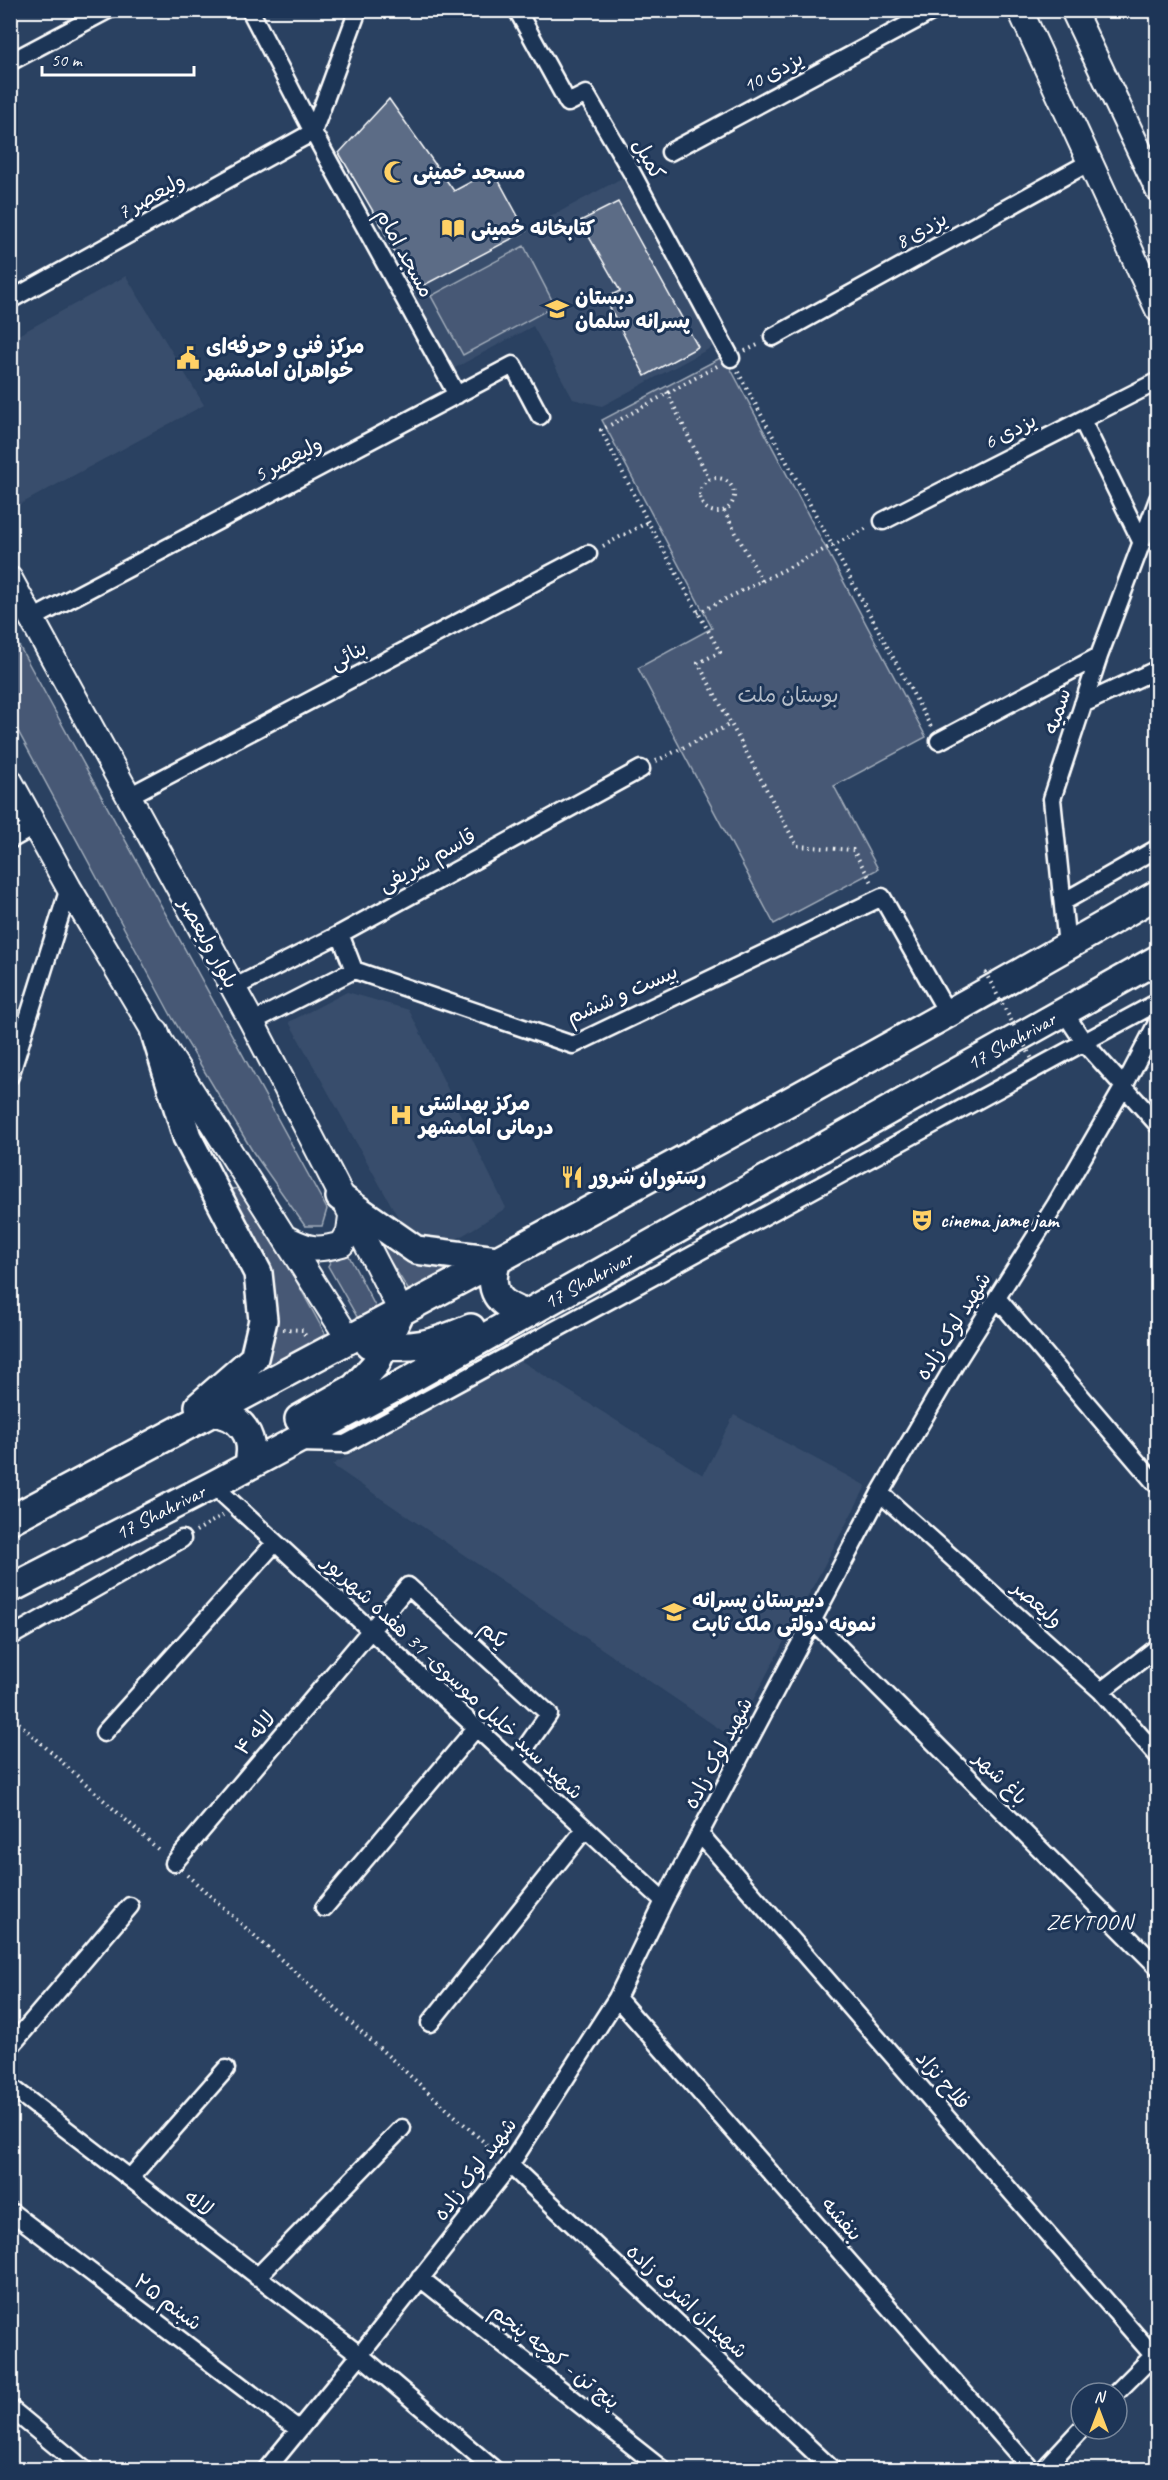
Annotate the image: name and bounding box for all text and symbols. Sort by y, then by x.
scale bar [42,39,194,77]
street label: یزدی 10 [738,45,808,99]
text: 50 m [51,49,84,71]
street label: کمیل [627,134,671,184]
mosque icon: مسجد خمینی [382,159,408,185]
place label: مسجد خمینی [413,159,526,185]
street label: ولیعصر 7 [112,167,190,225]
street label: مسجد امام [367,204,440,303]
street label: یزدی 8 [890,205,952,255]
library icon: کتابخانه خمینی [440,215,466,241]
place label: کتابخانه خمینی [471,215,596,241]
place label: دبستان پسرانه سلمان [575,284,690,334]
school or university icon: دبستان پسرانه سلمان [544,296,570,322]
place label: مرکز فنی و حرفه‌ای خواهران امامشهر [204,333,365,384]
public building icon: مرکز فنی و حرفه‌ای خواهران امامشهر [175,345,201,371]
street label: یزدی 6 [979,407,1041,455]
street label: ولیعصر 5 [249,430,327,488]
street label: بنائی [325,634,372,676]
park label: بوستان ملت [737,682,839,708]
street label: سمیه [1037,685,1077,737]
street label: قاسم شریفی [373,822,482,900]
street label: بلوار ولیعصر [172,891,245,993]
street label: بیست و ششم [562,958,683,1033]
street label: 17 Shahrivar [962,1005,1061,1076]
place label: مرکز بهداشتی درمانی امامشهر [417,1090,554,1140]
hospital icon: مرکز بهداشتی درمانی امامشهر [388,1102,414,1128]
restaurant icon: رستوران سُرور [559,1164,585,1190]
place label: رستوران سُرور [588,1164,706,1191]
theatre icon: cinema jame jam [909,1207,935,1233]
place label: cinema jame jam [940,1207,1060,1233]
street label: 17 Shahrivar [539,1244,638,1315]
street label: شهید لوک زاده [909,1267,997,1386]
street label: 17 Shahrivar [111,1478,211,1546]
street label: شهید سید خلیل موسوی- 31 هفده شهریور [316,1548,589,1805]
street label: ولیعصر [1006,1573,1069,1633]
place label: دبیرستان پسرانه نمونه دولتی ملک ثابت [692,1587,878,1637]
school or university icon: دبیرستان پسرانه نمونه دولتی ملک ثابت [661,1599,687,1625]
street label: یکم [472,1614,514,1656]
street label: شهید لوک زاده [678,1693,759,1814]
street label: لاله ۴ [229,1705,281,1761]
street label: باغ شهر [966,1744,1033,1812]
district label: ZEYTOON [1046,1908,1136,1936]
street label: فلاح نژاد [910,2045,976,2116]
street label: شهید لوک زاده [428,2112,523,2226]
street label: لاله [179,2184,219,2222]
street label: بنفشه [816,2192,868,2246]
street label: شهیدان اشرف زاده [621,2238,753,2364]
street label: شبنم ۲۵ [127,2268,207,2338]
street label: پنج تن - کوچه پنجم [483,2297,625,2417]
north arrow [1069,2381,1129,2441]
text: N [1094,2387,1107,2407]

